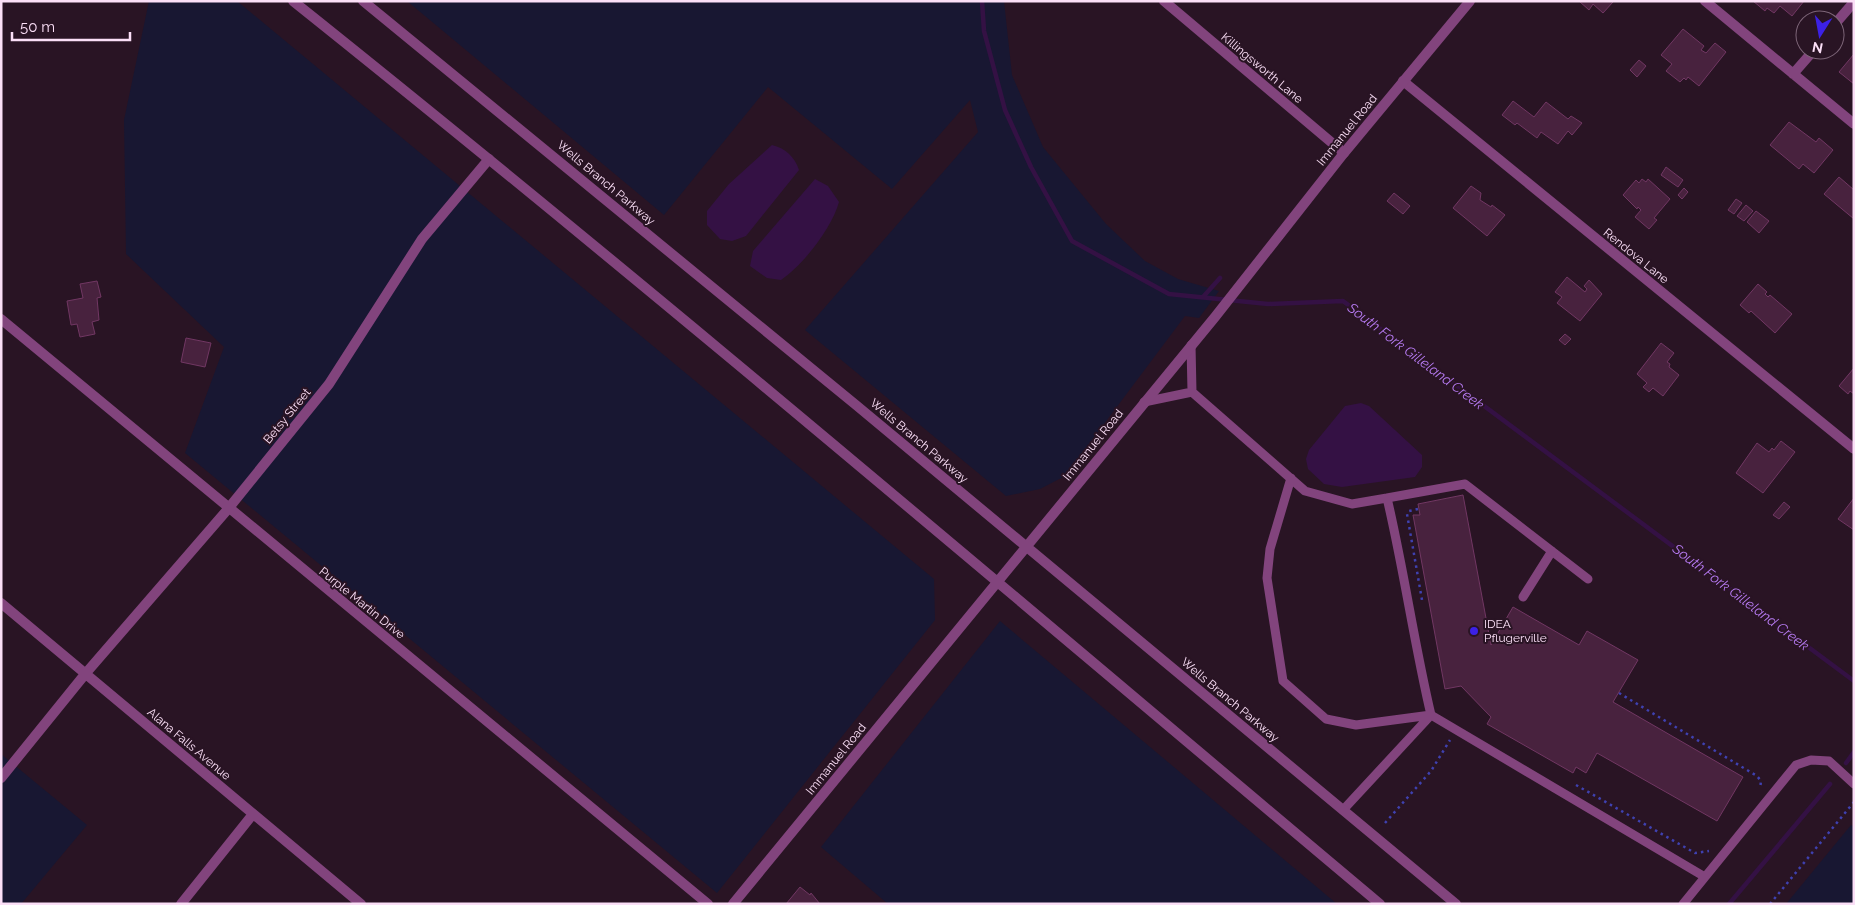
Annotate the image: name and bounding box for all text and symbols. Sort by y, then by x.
scale bar [12,10,130,42]
north arrow [1795,10,1845,60]
text: 50 m [20,18,55,36]
street label: Killingsworth Lane [1218,30,1306,106]
text: N [1811,39,1824,57]
street label: Immanuel Road [1314,92,1380,168]
street label: Wells Branch Parkway [554,138,658,228]
street label: Rendova Lane [1601,226,1671,286]
water label: South Fork Gilleland Creek [1344,299,1488,413]
street label: Betsy Street [260,385,314,447]
street label: Wells Branch Parkway [867,396,971,486]
street label: Immanuel Road [1060,407,1126,483]
water label: South Fork Gilleland Creek [1669,540,1813,654]
street label: Purple Martin Drive [316,564,408,642]
place label: IDEA Pflugerville [1484,617,1547,645]
marker: IDEA Pflugerville [1468,625,1480,637]
street label: Wells Branch Parkway [1178,655,1282,745]
street label: Alana Falls Avenue [144,705,234,783]
street label: Immanuel Road [803,721,869,797]

